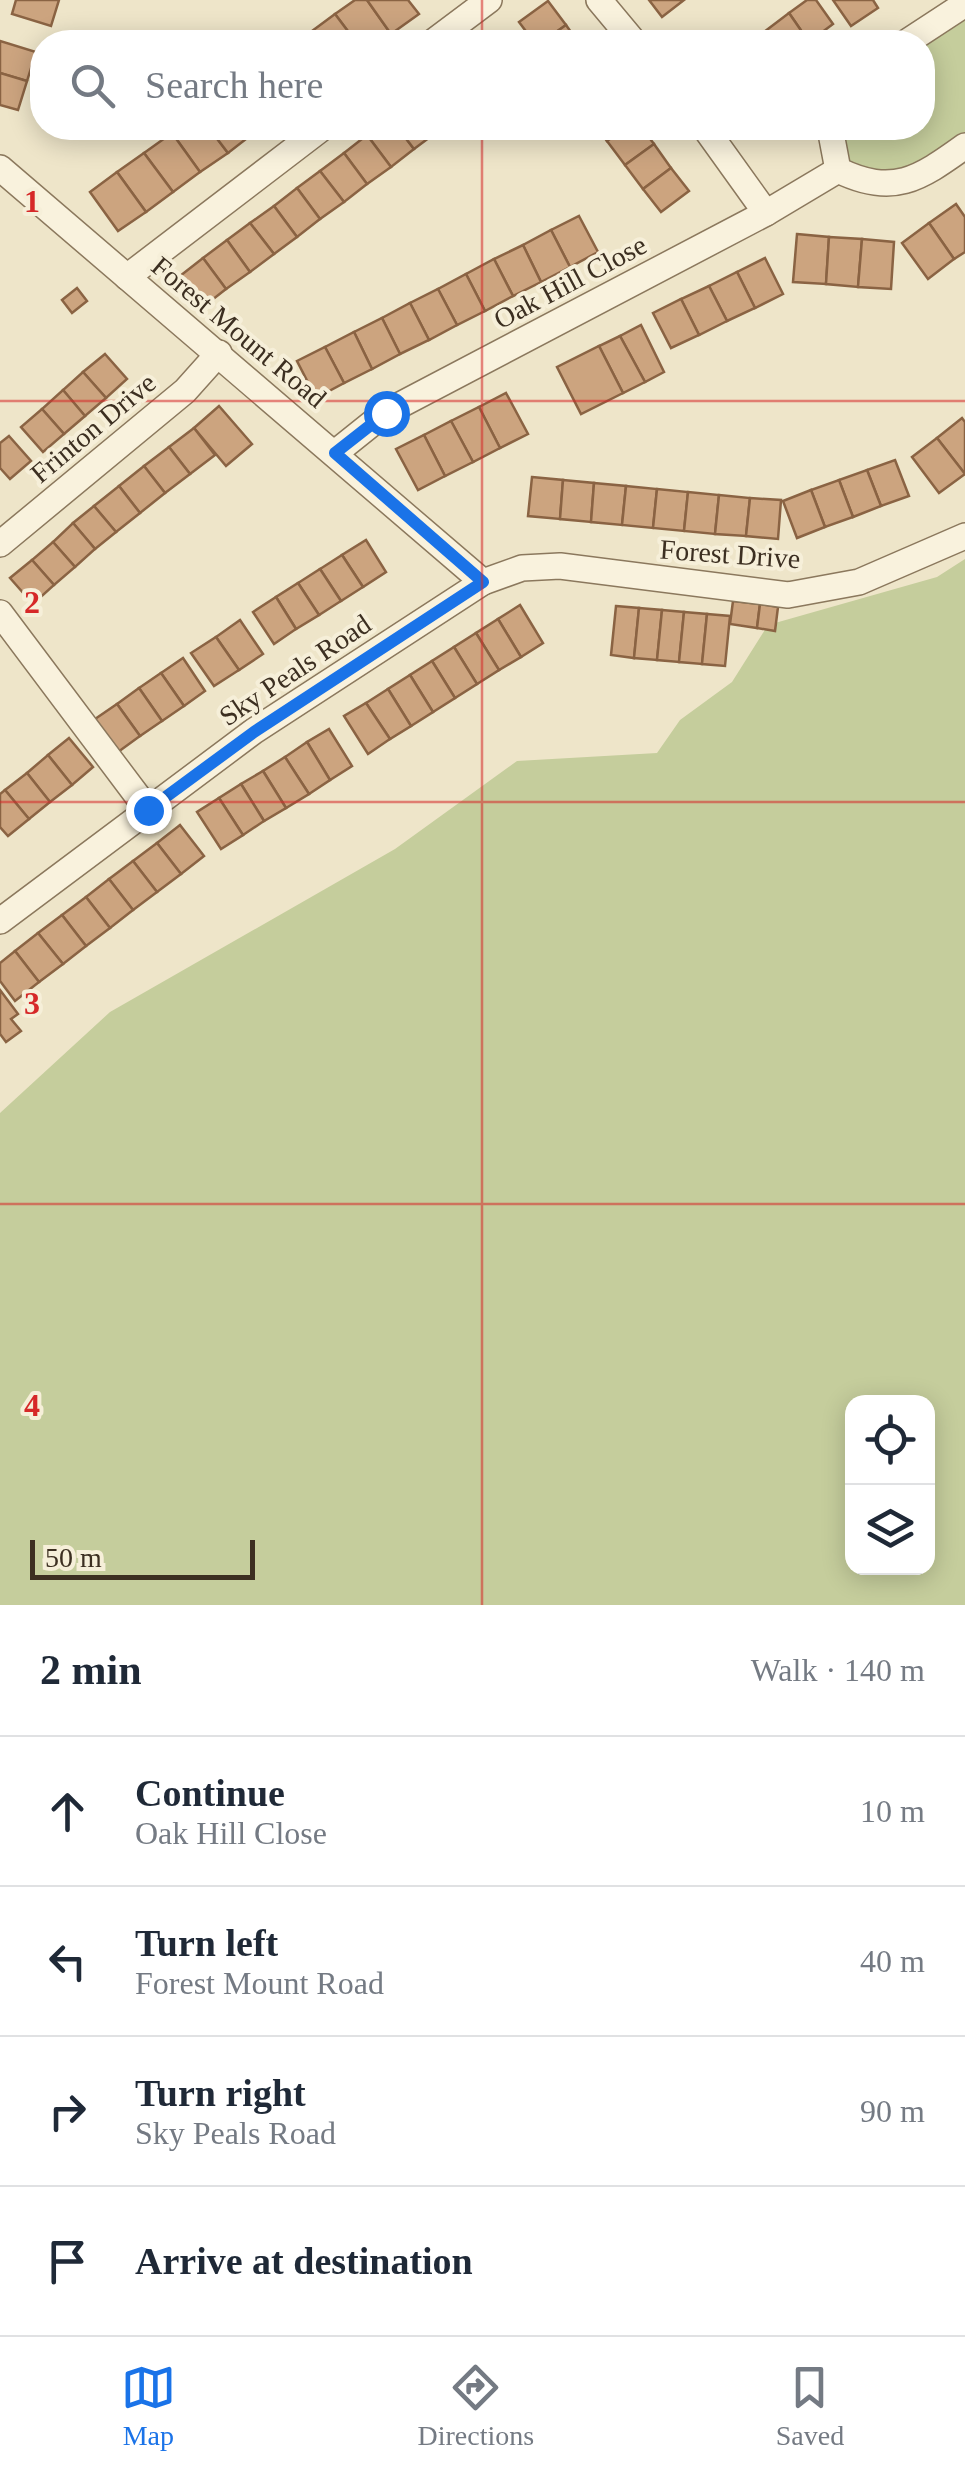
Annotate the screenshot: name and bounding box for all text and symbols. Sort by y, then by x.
search box [30,30,935,140]
icon: search [65,58,120,113]
text: Search here [145,64,323,106]
text: 1 [24,183,40,219]
street label: Oak Hill Close [489,229,651,335]
street label: Forest Mount Road [146,250,332,414]
street label: Frinton Drive [24,367,162,489]
route start [364,391,410,437]
street label: Forest Drive [659,534,801,574]
text: 2 [24,584,40,620]
street label: Sky Peals Road [213,608,377,732]
route end [126,788,172,834]
text: 3 [24,985,40,1021]
text: 4 [24,1387,40,1423]
map controls [845,1395,935,1575]
button: locate [845,1395,935,1485]
button: layers [845,1485,935,1575]
scale bar [30,1535,255,1580]
text: 50 m [45,1542,102,1573]
text: 2 min [40,1647,142,1693]
text: Walk · 140 m [751,1652,925,1688]
text: Continue [135,1772,285,1814]
icon: ahead [40,1784,95,1839]
text: 10 m [860,1793,925,1829]
text: Oak Hill Close [135,1815,327,1851]
text: Turn left [135,1922,278,1964]
icon: left [40,1934,95,1989]
text: 40 m [860,1943,925,1979]
text: Forest Mount Road [135,1965,384,2001]
text: Turn right [135,2072,306,2114]
icon: right [40,2084,95,2139]
text: 90 m [860,2093,925,2129]
text: Sky Peals Road [135,2115,336,2151]
icon: arrive [40,2234,95,2289]
text: Arrive at destination [135,2240,473,2282]
tab: Map [121,2360,176,2452]
tab: Directions [417,2360,534,2452]
tab: Saved [776,2360,844,2452]

